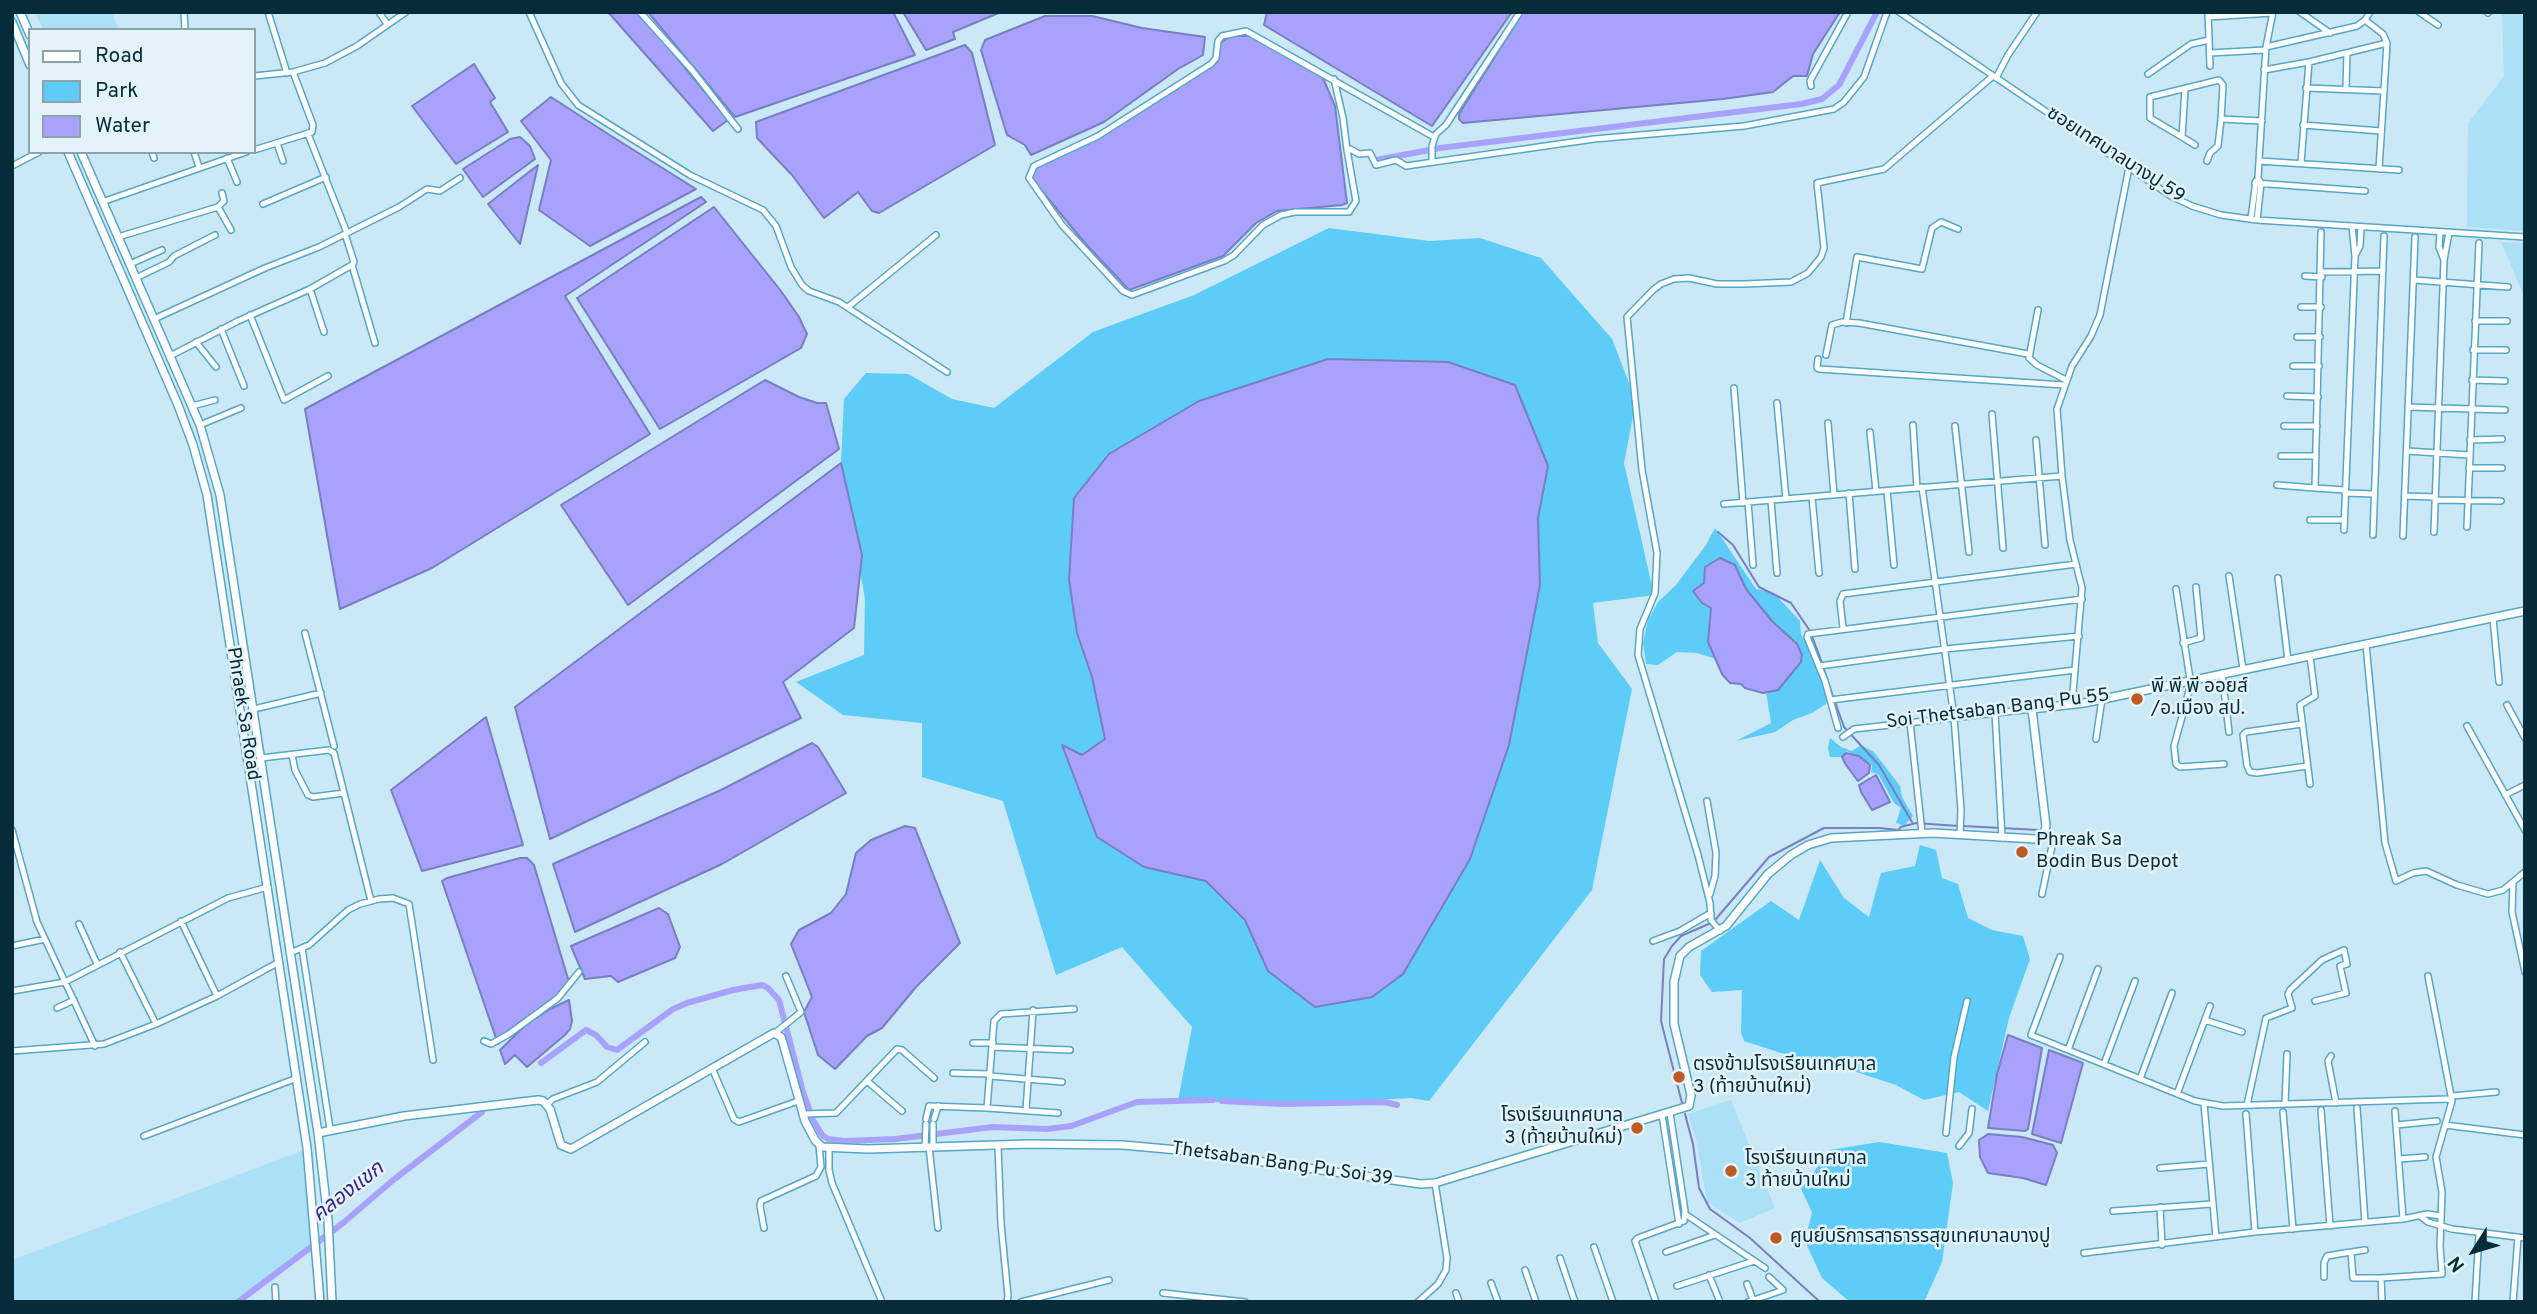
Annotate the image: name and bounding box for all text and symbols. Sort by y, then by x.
legend [28,28,256,154]
text: Road [95,43,144,70]
text: Park [95,78,138,105]
street label: ซอยเทศบาลบางปู 59 [2042,103,2188,209]
text: Water [95,113,150,140]
street label: Phraek Sa Road [220,646,264,782]
place label: พี พี พี ออยส์ /อ.เมือง สป. [2151,677,2248,721]
street label: Soi Thetsaban Bang Pu 55 [1885,685,2111,735]
marker: พี พี พี ออยส์ /อ.เมือง สป. [2129,691,2145,707]
place label: Phreak Sa Bodin Bus Depot [2036,830,2179,874]
marker: Phreak Sa Bodin Bus Depot [2014,844,2030,860]
place label: ตรงข้ามโรงเรียนเทศบาล 3 (ท้ายบ้านใหม่) [1693,1055,1876,1099]
marker: ตรงข้ามโรงเรียนเทศบาล 3 (ท้ายบ้านใหม่) [1671,1069,1687,1085]
place label: โรงเรียนเทศบาล 3 (ท้ายบ้านใหม่) [1501,1106,1623,1150]
marker: โรงเรียนเทศบาล 3 (ท้ายบ้านใหม่) [1629,1120,1645,1136]
street label: Thetsaban Bang Pu Soi 39 [1170,1138,1394,1192]
place label: โรงเรียนเทศบาล 3 ท้ายบ้านใหม่ [1745,1149,1867,1193]
water label: คลองแขก [308,1157,390,1229]
marker: โรงเรียนเทศบาล 3 ท้ายบ้านใหม่ [1723,1163,1739,1179]
north arrow [2439,1216,2509,1286]
place label: ศูนย์บริการสาธารรสุขเทศบาลบางปู [1790,1227,2050,1249]
marker: ศูนย์บริการสาธารรสุขเทศบาลบางปู [1768,1230,1784,1246]
text: N [2444,1251,2471,1276]

